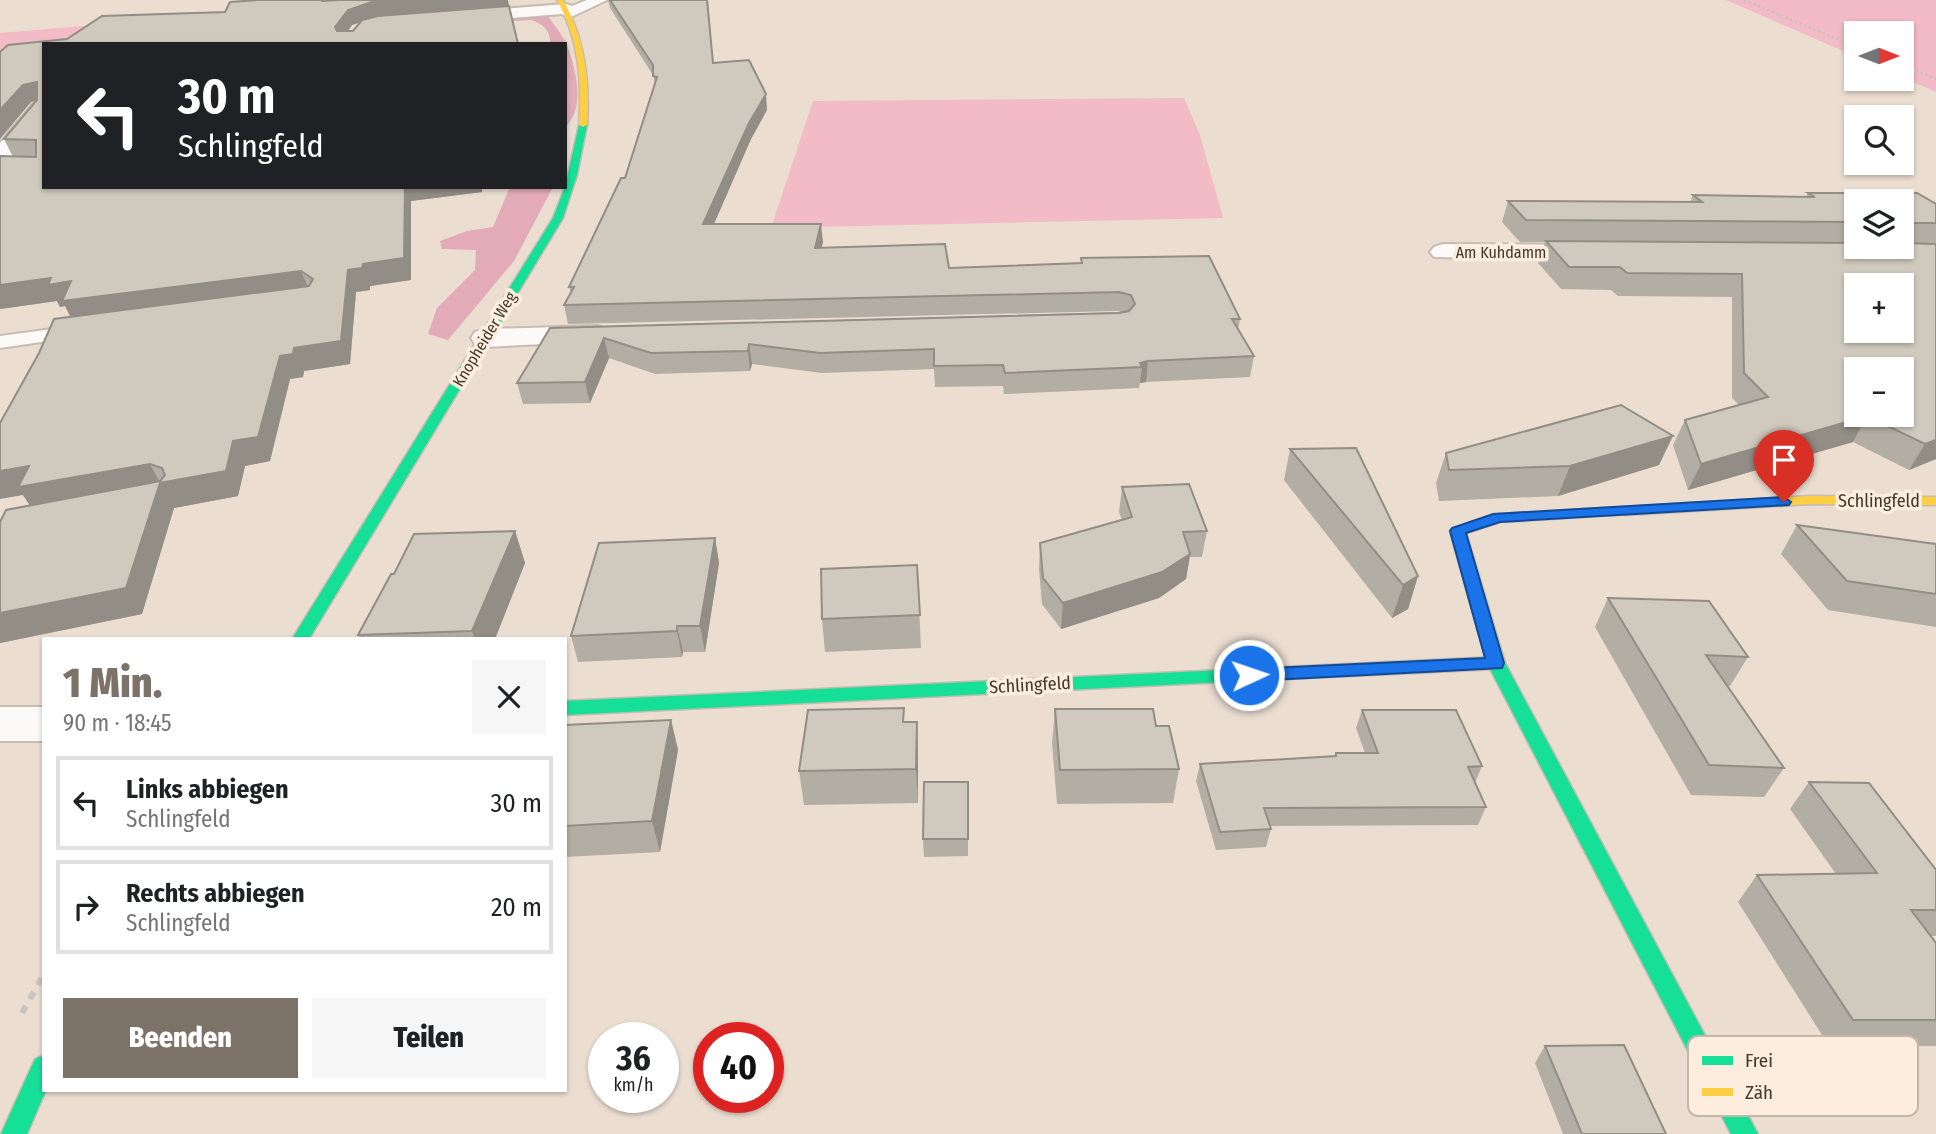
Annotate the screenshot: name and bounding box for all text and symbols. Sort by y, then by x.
north arrow [1844,21,1914,91]
map controls [1844,21,1914,427]
text: 30 m [178,67,276,126]
icon: left [63,70,154,161]
button: search [1844,105,1914,175]
text: Schlingfeld [178,127,324,165]
button: layers [1844,189,1914,259]
street label: Am Kuhdamm [1456,243,1546,262]
button: + [1844,273,1914,343]
street label: Knopheider Weg [449,288,520,390]
button: − [1844,357,1914,427]
pin [1754,430,1814,502]
icon: arrive [1765,441,1803,479]
street label: Schlingfeld [1838,490,1920,512]
position arrow [1212,638,1286,712]
text: 1 Min. [63,658,163,708]
button: close [472,660,546,734]
street label: Schlingfeld [989,672,1071,698]
text: 90 m · 18:45 [63,709,172,737]
text: Links abbiegen [126,774,289,805]
icon: left [67,784,105,822]
text: 30 m [491,788,542,819]
text: Schlingfeld [126,805,231,833]
text: Rechts abbiegen [126,878,305,909]
icon: right [67,888,105,926]
text: 20 m [491,892,542,923]
text: Schlingfeld [126,909,231,937]
button: Beenden [63,998,298,1078]
button: Teilen [312,998,546,1078]
speed limit sign: 40 [693,1022,784,1113]
legend [1688,1036,1918,1116]
text: 36 [616,1037,651,1079]
text: Frei [1745,1049,1773,1072]
text: km/h [613,1074,654,1096]
text: Zäh [1745,1081,1773,1104]

